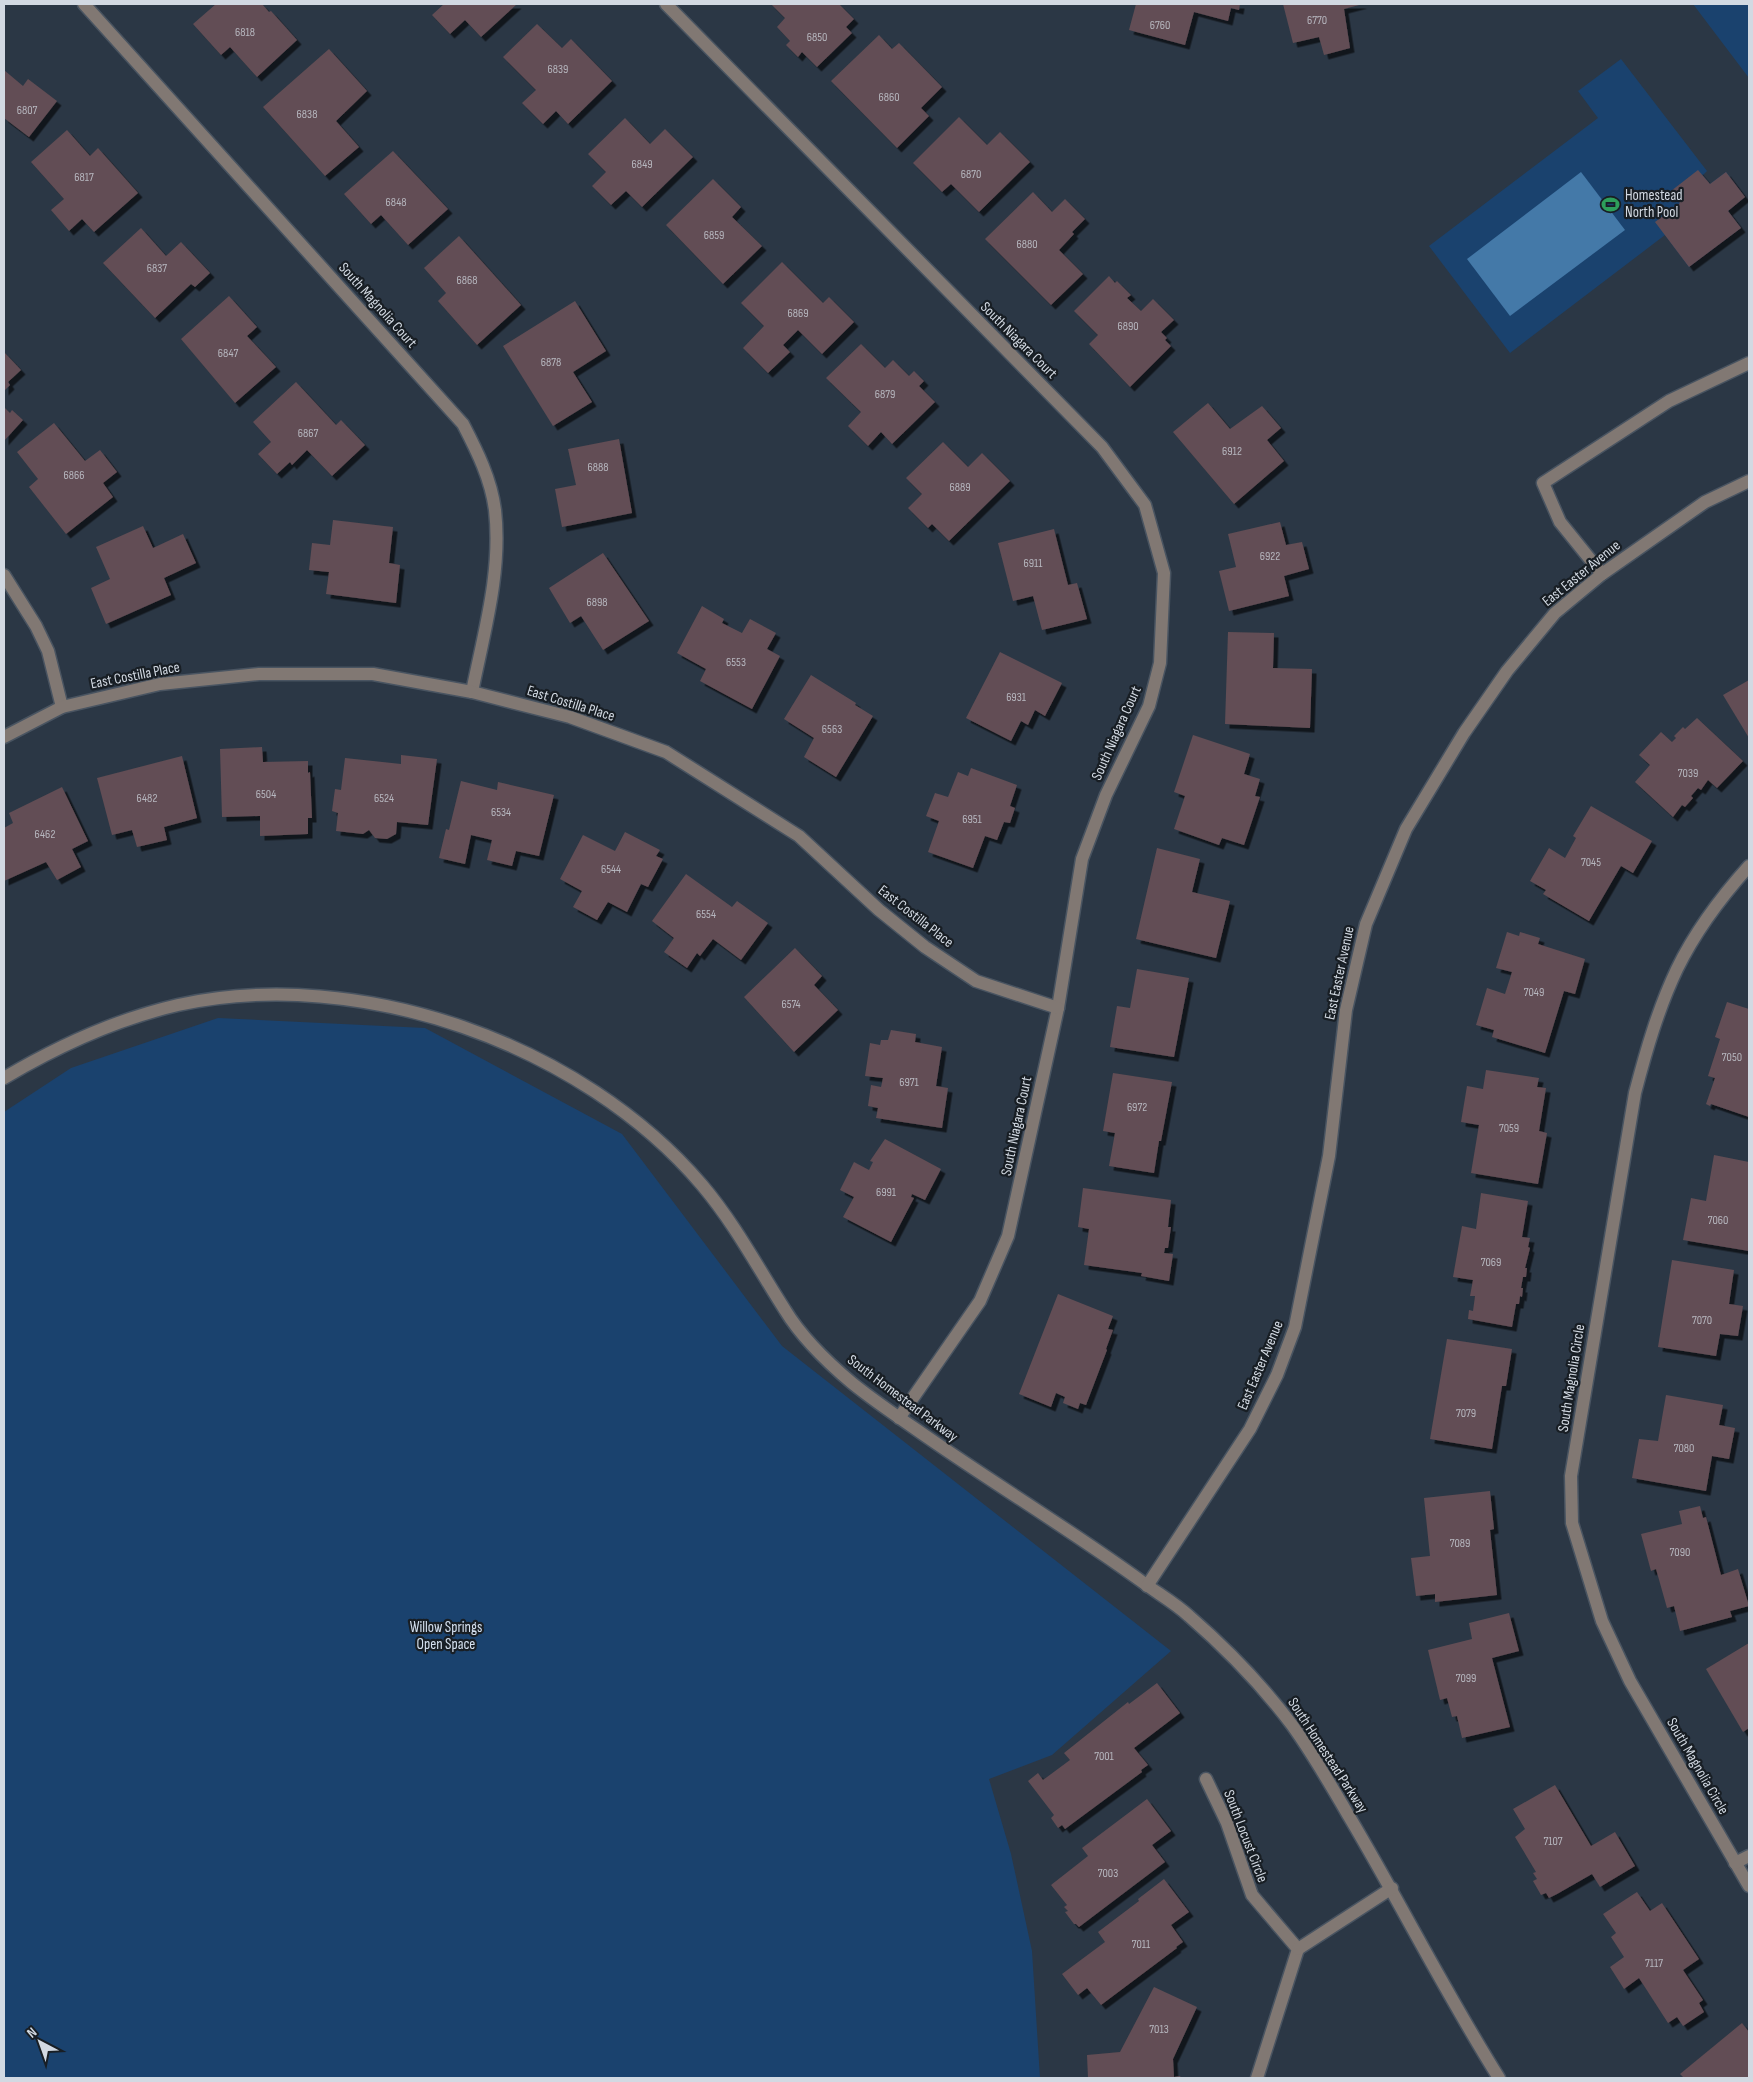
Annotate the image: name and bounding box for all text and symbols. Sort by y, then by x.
house number: 6770 [1307,13,1327,28]
house number: 6760 [1150,18,1170,33]
house number: 6818 [235,25,255,40]
house number: 6850 [807,30,827,45]
house number: 6839 [548,62,568,77]
house number: 6860 [878,90,900,105]
house number: 6807 [17,103,38,118]
house number: 6838 [297,107,317,122]
house number: 6849 [631,157,653,172]
house number: 6870 [961,167,981,182]
house number: 6817 [74,170,94,185]
place label: Homestead North Pool [1625,186,1682,222]
sports icon: Homestead North Pool [1601,194,1621,214]
house number: 6848 [385,195,407,210]
house number: 6859 [704,228,724,243]
house number: 6880 [1016,237,1038,252]
street label: South Magnolia Court [334,259,421,352]
house number: 6837 [147,261,167,276]
house number: 6868 [456,273,478,288]
street label: South Niagara Court [976,298,1061,383]
house number: 6869 [787,306,809,321]
house number: 6890 [1117,319,1139,334]
house number: 6847 [218,346,238,361]
house number: 6878 [541,355,561,370]
house number: 6879 [875,387,895,402]
house number: 6867 [298,426,318,441]
house number: 6912 [1222,444,1242,459]
house number: 6888 [587,460,609,475]
house number: 6866 [63,468,85,483]
house number: 6889 [949,480,971,495]
street label: East Easter Avenue [1538,536,1624,611]
house number: 6922 [1260,549,1280,564]
house number: 6911 [1024,556,1043,571]
house number: 6898 [586,595,608,610]
house number: 6553 [726,655,746,670]
street label: East Costilla Place [89,658,181,693]
street label: East Costilla Place [525,681,617,726]
street label: South Niagara Court [1087,683,1146,783]
house number: 6931 [1006,690,1027,705]
house number: 6563 [822,722,842,737]
house number: 7039 [1678,766,1698,781]
house number: 6504 [256,787,276,802]
house number: 6482 [137,791,157,806]
house number: 6524 [374,791,394,806]
house number: 6534 [491,805,511,820]
house number: 6951 [962,812,983,827]
house number: 6462 [35,827,55,842]
house number: 7045 [1581,855,1601,870]
house number: 6544 [601,862,621,877]
street label: East Costilla Place [874,881,957,952]
house number: 6554 [696,907,716,922]
street label: East Easter Avenue [1320,925,1359,1022]
house number: 7049 [1524,985,1544,1000]
house number: 6574 [781,997,801,1012]
house number: 7050 [1722,1050,1742,1065]
street label: South Niagara Court [997,1074,1036,1177]
house number: 6971 [899,1075,920,1090]
house number: 6972 [1127,1100,1147,1115]
house number: 7059 [1499,1121,1519,1136]
house number: 6991 [876,1185,897,1200]
house number: 7060 [1708,1213,1728,1228]
house number: 7069 [1481,1255,1501,1270]
house number: 7070 [1692,1313,1712,1328]
street label: East Easter Avenue [1233,1318,1288,1413]
street label: South Magnolia Circle [1554,1323,1589,1433]
street label: South Homestead Parkway [844,1351,962,1446]
house number: 7079 [1456,1406,1476,1421]
house number: 7080 [1674,1441,1694,1456]
house number: 7089 [1450,1536,1470,1551]
house number: 7090 [1670,1545,1690,1560]
park label: Willow Springs Open Space [410,1618,482,1654]
house number: 7099 [1456,1671,1476,1686]
street label: South Homestead Parkway [1283,1694,1372,1817]
street label: South Magnolia Circle [1662,1714,1733,1818]
house number: 7001 [1094,1749,1115,1764]
street label: South Locust Circle [1219,1787,1272,1885]
house number: 7107 [1543,1834,1563,1849]
house number: 7003 [1098,1866,1118,1881]
house number: 7011 [1132,1937,1151,1952]
house number: 7117 [1645,1956,1663,1971]
north arrow [15,2017,65,2067]
house number: 7013 [1149,2022,1169,2037]
text: N [23,2024,40,2041]

